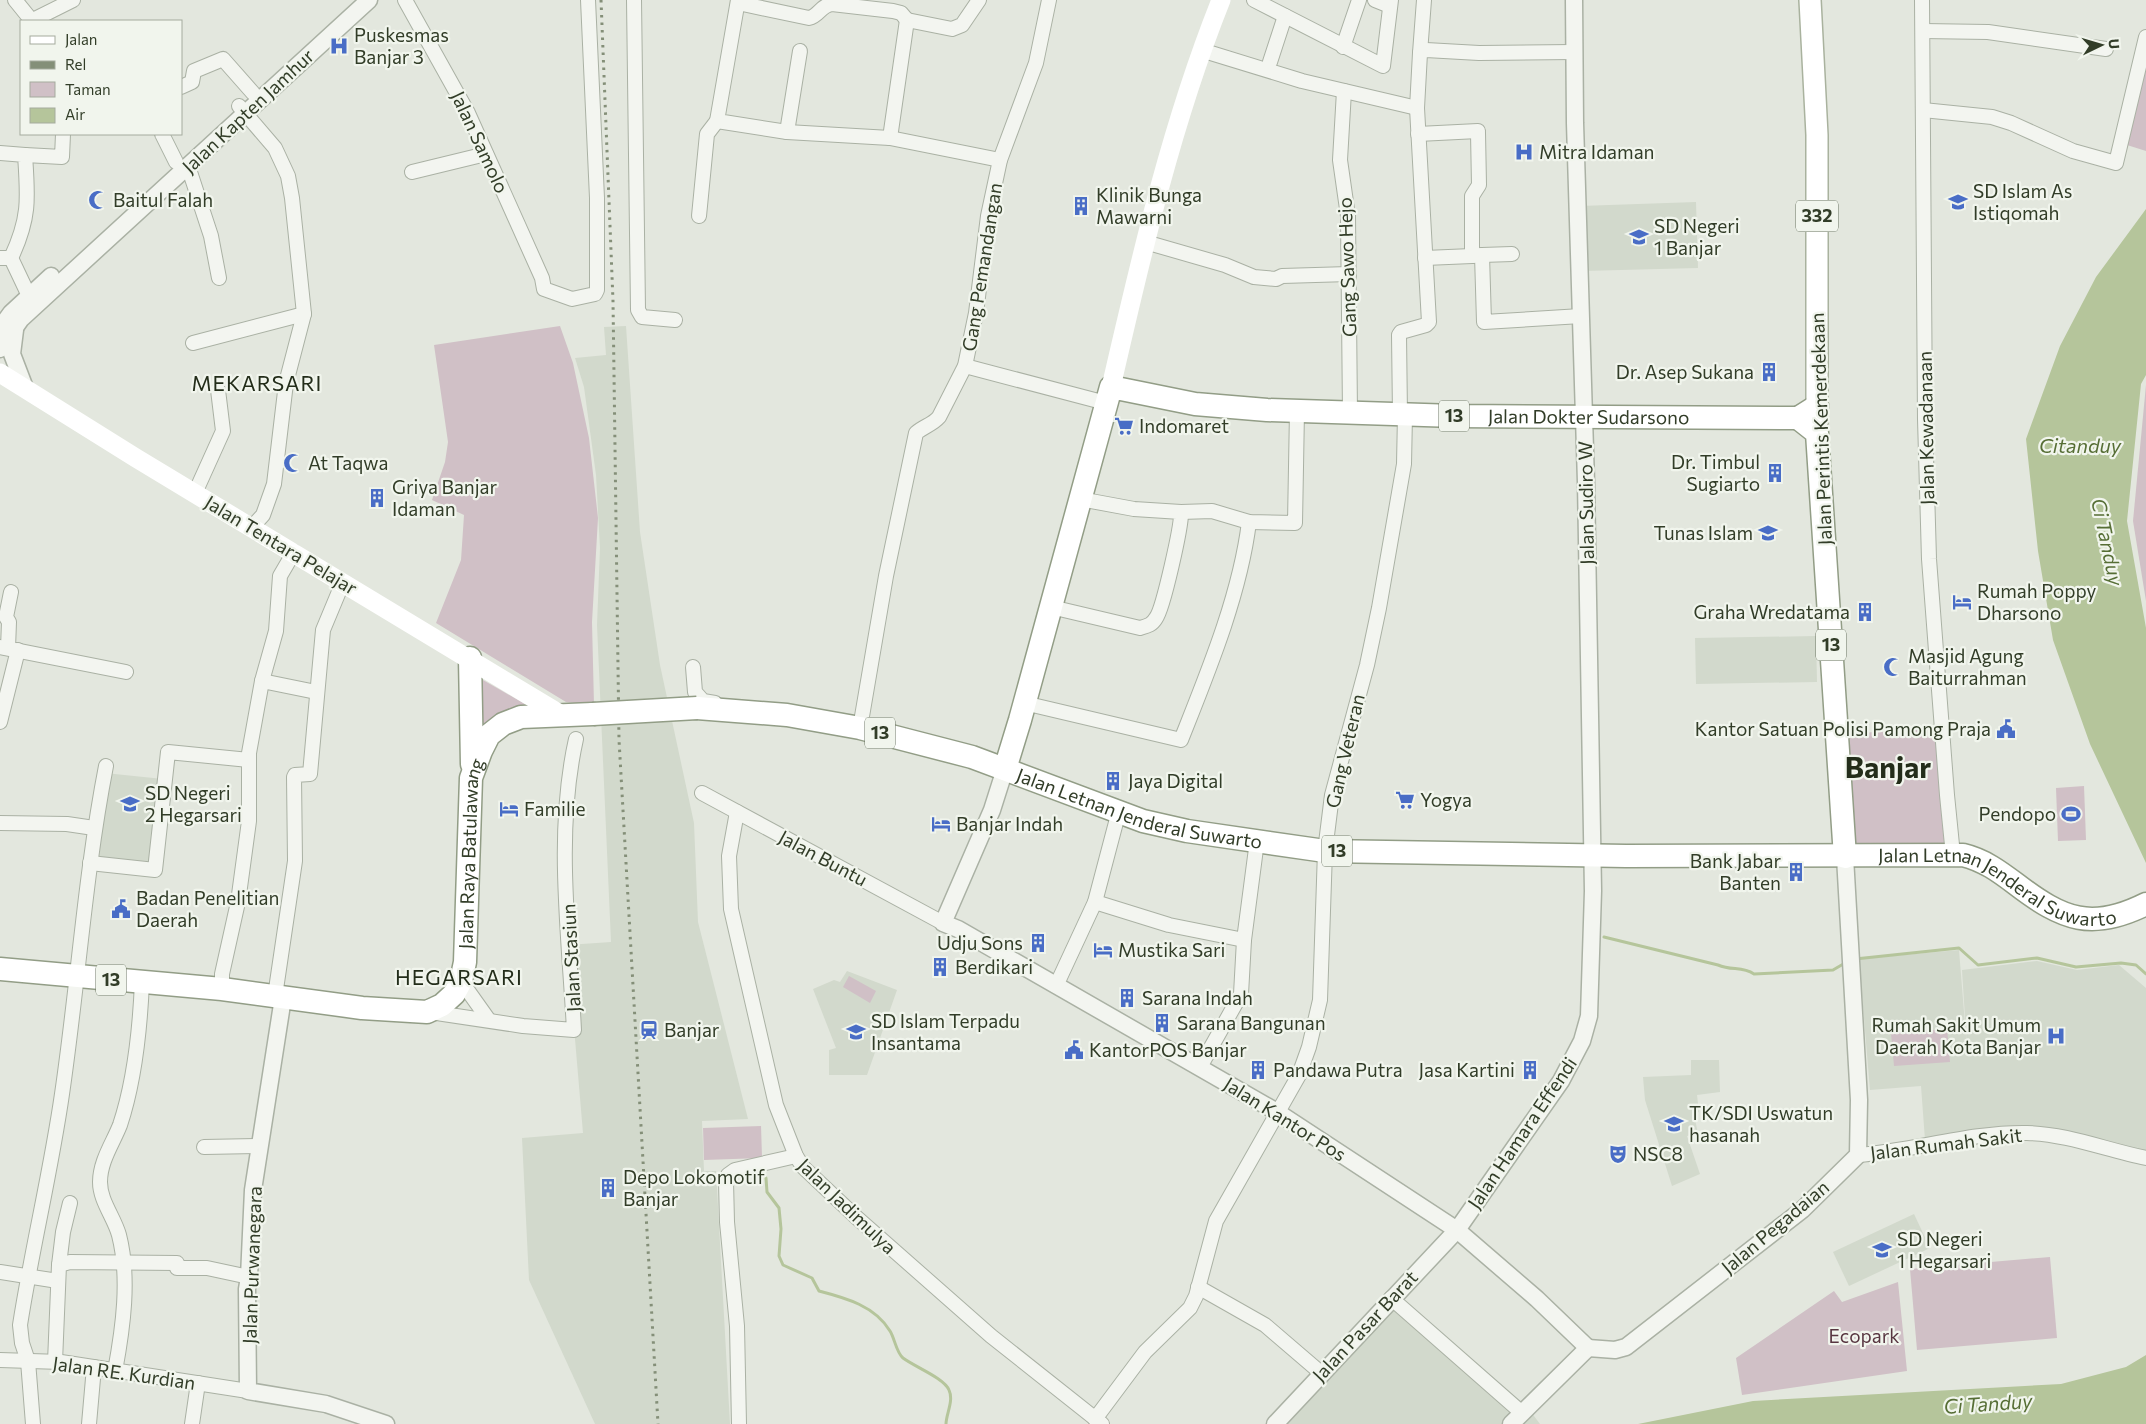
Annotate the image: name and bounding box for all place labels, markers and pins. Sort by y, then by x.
place label: Puskesmas Banjar 3 [354,23,449,68]
hospital icon: Puskesmas Banjar 3 [328,35,350,57]
place label: Mitra Idaman [1539,140,1654,163]
hospital icon: Mitra Idaman [1513,141,1535,163]
place label: SD Islam As Istiqomah [1973,179,2072,224]
place label: Klinik Bunga Mawarni [1096,183,1202,228]
place label: Baitul Falah [113,188,213,211]
mosque icon: Baitul Falah [87,189,109,211]
school or university icon: SD Islam As Istiqomah [1947,191,1969,213]
building icon: Klinik Bunga Mawarni [1070,195,1092,217]
place label: SD Negeri 1 Banjar [1654,214,1740,259]
school or university icon: SD Negeri 1 Banjar [1628,226,1650,248]
place label: Dr. Asep Sukana [1616,360,1754,383]
building icon: Dr. Asep Sukana [1758,361,1780,383]
place label: Indomaret [1139,414,1229,437]
supermarket icon: Indomaret [1113,415,1135,437]
place label: Dr. Timbul Sugiarto [1671,450,1760,495]
place label: At Taqwa [308,451,388,474]
mosque icon: At Taqwa [282,452,304,474]
building icon: Dr. Timbul Sugiarto [1764,462,1786,484]
place label: Griya Banjar Idaman [392,475,497,520]
building icon: Griya Banjar Idaman [366,487,388,509]
place label: Tunas Islam [1653,521,1753,544]
school or university icon: Tunas Islam [1757,522,1779,544]
place label: Rumah Poppy Dharsono [1977,579,2096,624]
hotel icon: Rumah Poppy Dharsono [1951,591,1973,613]
place label: Graha Wredatama [1693,600,1850,623]
building icon: Graha Wredatama [1854,601,1876,623]
place label: Masjid Agung Baiturrahman [1908,644,2027,689]
mosque icon: Masjid Agung Baiturrahman [1882,656,1904,678]
place label: Kantor Satuan Polisi Pamong Praja [1695,717,1991,740]
public building icon: Kantor Satuan Polisi Pamong Praja [1995,718,2017,740]
place label: Jaya Digital [1128,769,1223,792]
building icon: Jaya Digital [1102,770,1124,792]
place label: SD Negeri 2 Hegarsari [145,781,242,826]
place label: Yogya [1420,788,1472,811]
supermarket icon: Yogya [1394,789,1416,811]
school or university icon: SD Negeri 2 Hegarsari [119,793,141,815]
place label: Familie [524,797,586,820]
hotel icon: Familie [498,798,520,820]
place label: Pendopo [1979,802,2056,825]
sports icon: Pendopo [2060,803,2082,825]
place label: Banjar Indah [956,812,1063,835]
hotel icon: Banjar Indah [930,813,952,835]
place label: Bank Jabar Banten [1690,849,1781,894]
building icon: Bank Jabar Banten [1785,861,1807,883]
place label: Badan Penelitian Daerah [136,886,279,931]
public building icon: Badan Penelitian Daerah [110,898,132,920]
place label: Udju Sons [937,931,1023,954]
building icon: Udju Sons [1027,932,1049,954]
place label: Mustika Sari [1118,938,1225,961]
hotel icon: Mustika Sari [1092,939,1114,961]
place label: Berdikari [955,955,1033,978]
building icon: Berdikari [929,956,951,978]
place label: Sarana Indah [1142,986,1253,1009]
building icon: Sarana Indah [1116,987,1138,1009]
place label: SD Islam Terpadu Insantama [871,1009,1020,1054]
place label: Sarana Bangunan [1177,1011,1326,1034]
building icon: Sarana Bangunan [1151,1012,1173,1034]
place label: Rumah Sakit Umum Daerah Kota Banjar [1871,1013,2041,1058]
place label: Banjar [664,1018,720,1041]
station icon: Banjar [638,1019,660,1041]
school or university icon: SD Islam Terpadu Insantama [845,1021,867,1043]
hospital icon: Rumah Sakit Umum Daerah Kota Banjar [2045,1025,2067,1047]
place label: KantorPOS Banjar [1089,1038,1247,1061]
public building icon: KantorPOS Banjar [1063,1039,1085,1061]
place label: Pandawa Putra [1273,1058,1403,1081]
place label: Jasa Kartini [1419,1058,1515,1081]
building icon: Pandawa Putra [1247,1059,1269,1081]
building icon: Jasa Kartini [1519,1059,1541,1081]
place label: TK/SDI Uswatun hasanah [1689,1101,1833,1146]
school or university icon: TK/SDI Uswatun hasanah [1663,1113,1685,1135]
place label: NSC8 [1633,1142,1683,1165]
theatre icon: NSC8 [1607,1143,1629,1165]
place label: Depo Lokomotif Banjar [623,1165,765,1210]
building icon: Depo Lokomotif Banjar [597,1177,619,1199]
place label: SD Negeri 1 Hegarsari [1897,1227,1991,1272]
school or university icon: SD Negeri 1 Hegarsari [1871,1239,1893,1261]

